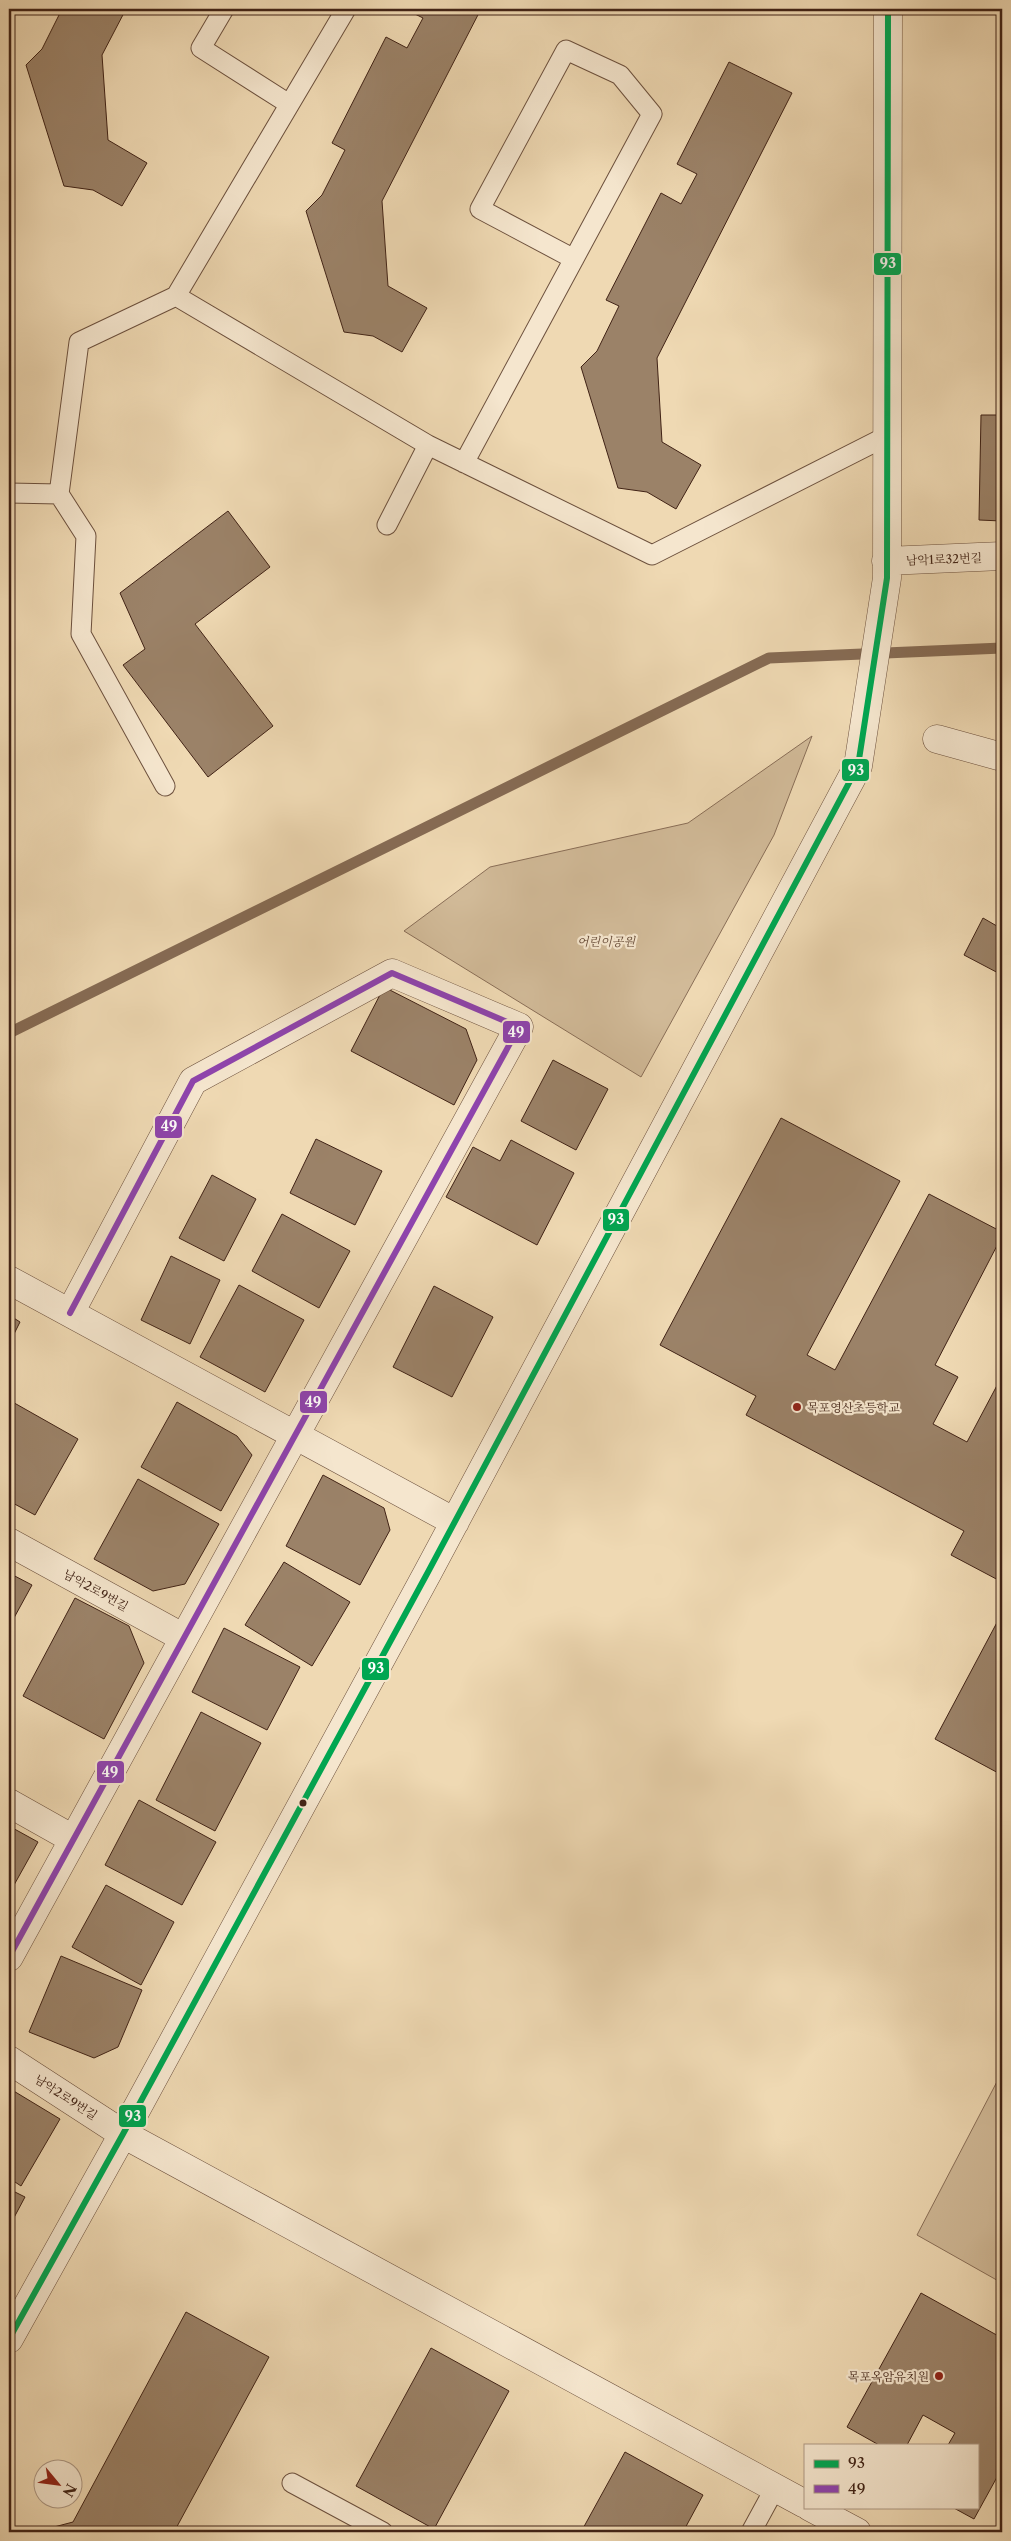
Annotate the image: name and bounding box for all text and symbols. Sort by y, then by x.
line badge: 93 [873,252,902,276]
text: 93 [880,254,896,272]
street label: 남악1로32번길 [906,550,982,568]
line badge: 93 [841,758,870,782]
text: 93 [848,761,864,779]
park label: 어린이공원 [577,934,636,949]
line badge: 49 [502,1020,531,1044]
text: 49 [508,1023,524,1041]
line badge: 49 [154,1115,183,1139]
text: 49 [161,1117,177,1135]
line badge: 93 [602,1208,630,1232]
text: 93 [608,1210,624,1228]
line badge: 49 [299,1390,328,1414]
text: 49 [305,1393,321,1411]
place label: 목포영산초등학교 [807,1400,900,1415]
marker: 목포영산초등학교 [791,1401,803,1413]
street label: 남악2로9번길 [61,1566,131,1614]
line badge: 93 [361,1657,390,1681]
text: 93 [368,1659,384,1677]
line badge: 49 [96,1760,125,1784]
text: 49 [102,1763,118,1781]
unlabelled marker [298,1798,308,1808]
street label: 남악2로9번길 [32,2071,100,2123]
line badge: 93 [118,2104,147,2128]
text: 93 [125,2107,141,2125]
place label: 목포옥암유치원 [848,2369,929,2384]
marker: 목포옥암유치원 [933,2370,945,2382]
legend [804,2444,978,2508]
text: 93 [848,2453,865,2472]
north arrow [32,2458,82,2508]
text: 49 [848,2479,865,2498]
text: N [59,2481,80,2500]

